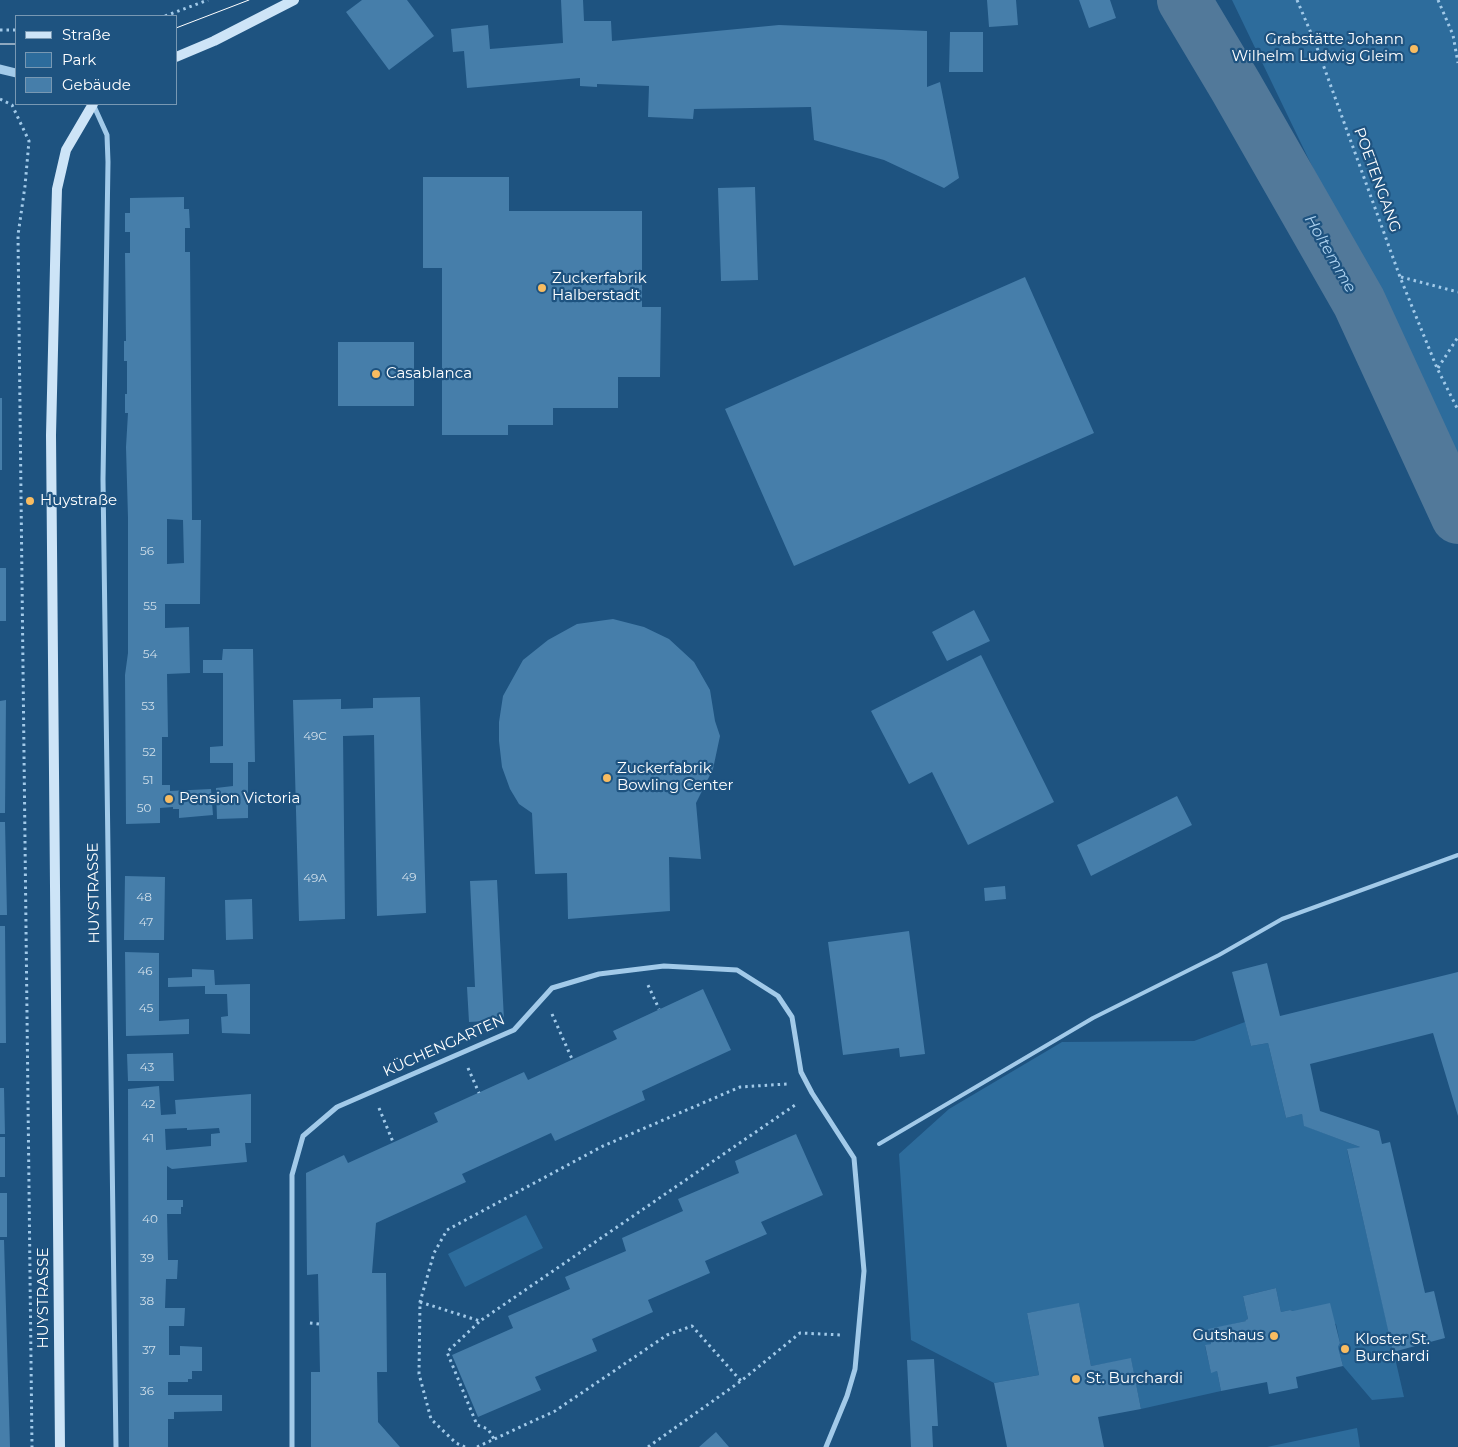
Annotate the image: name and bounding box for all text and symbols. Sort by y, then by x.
legend [15,15,178,105]
text: Straße [62,25,111,44]
place label: Grabstätte Johann Wilhelm Ludwig Gleim [1231,31,1404,66]
marker: Grabstätte Johann Wilhelm Ludwig Gleim [1408,43,1420,55]
text: Park [62,50,96,69]
text: Gebäude [62,75,131,94]
street label: POETENGANG [1350,125,1404,235]
water label: Holtemme [1300,212,1360,296]
place label: Zuckerfabrik Halberstadt [552,270,647,305]
marker: Zuckerfabrik Halberstadt [536,282,548,294]
place label: Casablanca [386,365,472,383]
marker: Casablanca [370,368,382,380]
place label: Huystraße [40,492,117,510]
marker: Huystraße [24,495,36,507]
house number: 56 [140,544,154,558]
house number: 55 [143,599,157,613]
house number: 54 [143,647,157,661]
house number: 53 [141,699,155,713]
house number: 49C [303,729,327,743]
house number: 52 [142,745,156,759]
place label: Zuckerfabrik Bowling Center [617,760,733,795]
marker: Zuckerfabrik Bowling Center [601,772,613,784]
house number: 51 [142,773,154,787]
place label: Pension Victoria [179,790,300,808]
marker: Pension Victoria [163,793,175,805]
house number: 50 [137,801,151,815]
street label: HUYSTRASSE [84,842,104,944]
house number: 49 [401,870,417,884]
house number: 49A [303,871,327,885]
house number: 48 [136,890,152,904]
house number: 47 [139,915,153,929]
house number: 46 [137,964,153,978]
house number: 45 [139,1001,153,1015]
street label: KÜCHENGARTEN [380,1011,508,1081]
house number: 43 [140,1060,154,1074]
house number: 42 [141,1097,155,1111]
house number: 41 [142,1131,154,1145]
house number: 40 [142,1212,158,1226]
street label: HUYSTRASSE [35,1248,53,1348]
house number: 39 [140,1251,154,1265]
house number: 38 [140,1294,154,1308]
place label: Gutshaus [1193,1327,1264,1345]
marker: Gutshaus [1268,1330,1280,1342]
place label: Kloster St. Burchardi [1355,1331,1430,1366]
house number: 37 [142,1343,156,1357]
marker: Kloster St. Burchardi [1339,1343,1351,1355]
place label: St. Burchardi [1086,1370,1183,1388]
marker: St. Burchardi [1070,1373,1082,1385]
house number: 36 [140,1384,154,1398]

